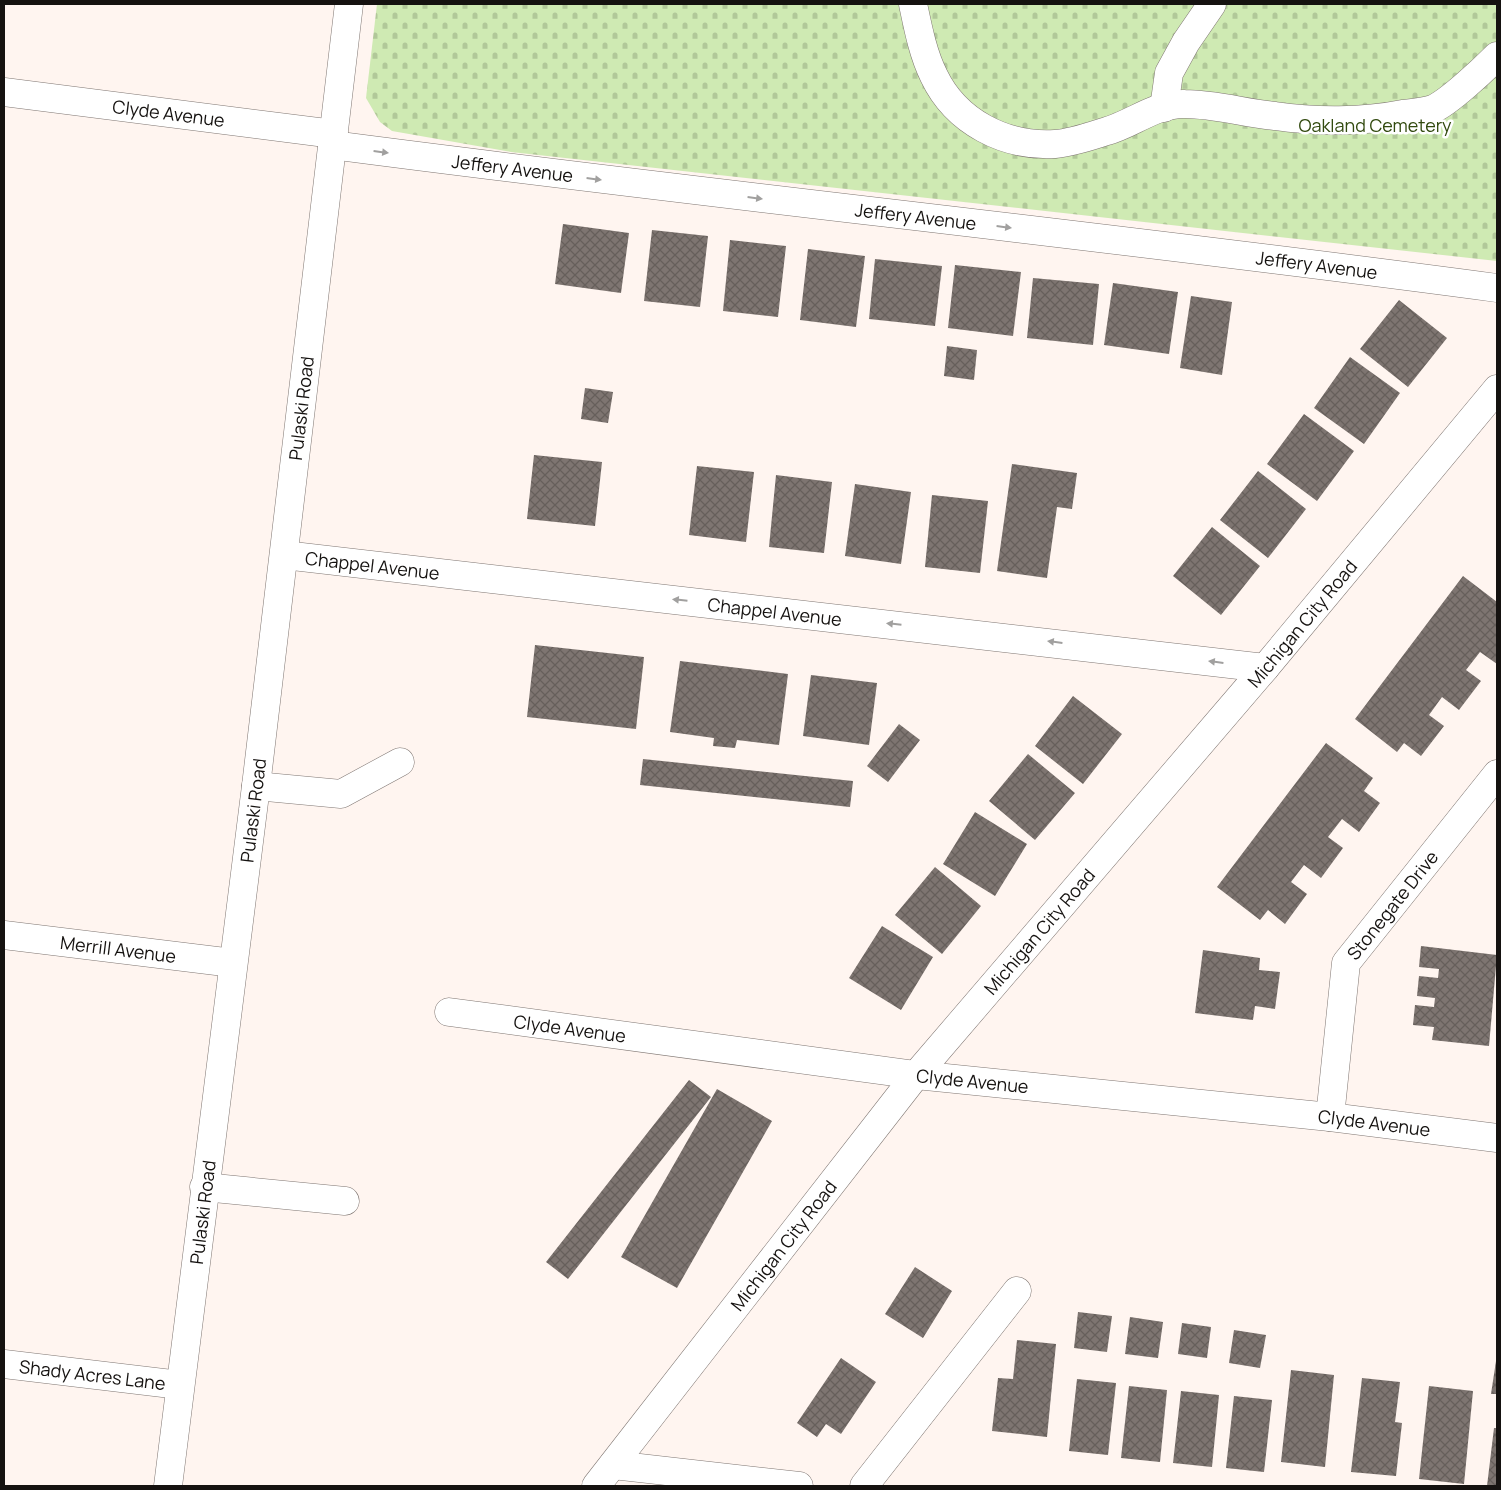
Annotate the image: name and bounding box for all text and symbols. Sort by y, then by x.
street label: Clyde Avenue [111,94,226,132]
park label: Oakland Cemetery [1298,113,1452,137]
one-way arrow [373,148,389,156]
street label: Jeffery Avenue [450,149,575,187]
one-way arrow [586,175,602,183]
one-way arrow [748,194,764,202]
street label: Jeffery Avenue [854,197,978,235]
one-way arrow [996,223,1012,231]
street label: Jeffery Avenue [1255,245,1379,284]
street label: Pulaski Road [283,355,319,462]
street label: Chappel Avenue [304,546,441,585]
street label: Michigan City Road [1242,555,1362,692]
street label: Chappel Avenue [706,592,843,631]
one-way arrow [672,596,688,604]
one-way arrow [885,620,901,628]
one-way arrow [1047,638,1063,646]
one-way arrow [1208,658,1224,666]
street label: Pulaski Road [235,757,271,864]
street label: Stonegate Drive [1341,845,1443,965]
street label: Michigan City Road [978,863,1100,1000]
street label: Merrill Avenue [59,930,177,968]
street label: Clyde Avenue [512,1009,627,1048]
street label: Clyde Avenue [915,1063,1030,1098]
street label: Clyde Avenue [1317,1104,1432,1142]
street label: Pulaski Road [184,1159,221,1266]
street label: Michigan City Road [725,1175,842,1315]
street label: Shady Acres Lane [18,1354,167,1395]

